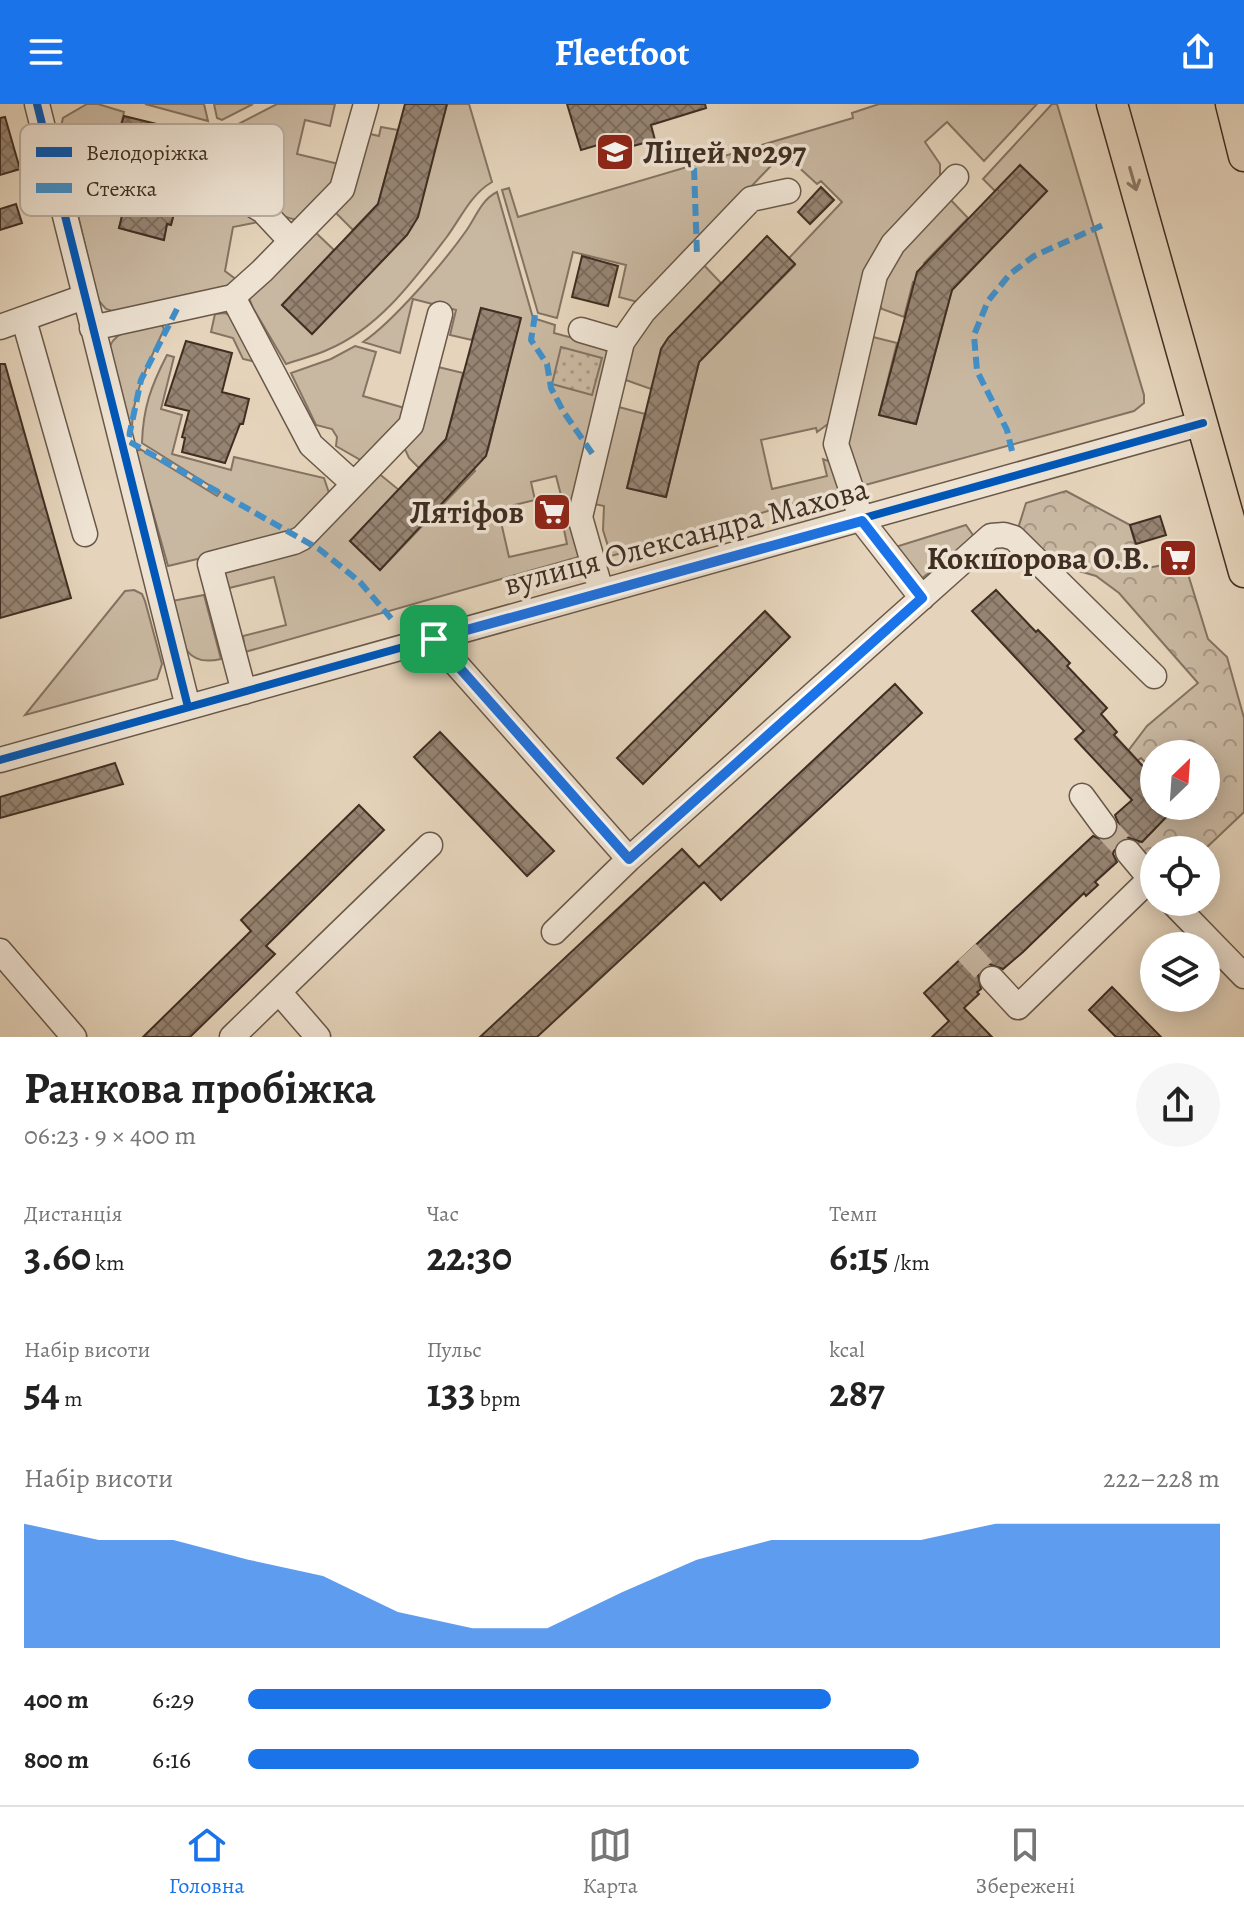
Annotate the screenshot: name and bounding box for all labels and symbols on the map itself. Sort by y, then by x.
legend [20,124,284,216]
place label: Ліцей №297 [643,130,807,174]
school or university icon: Ліцей №297 [594,131,636,173]
text: Велодоріжка [86,138,209,168]
one-way arrow [1127,166,1141,191]
text: Стежка [86,174,158,204]
street label: вулиця Олександра Махова [499,466,873,606]
place label: Лятіфов [410,490,524,534]
supermarket icon: Лятіфов [531,491,573,533]
place label: Кокшорова О.В. [927,536,1150,580]
supermarket icon: Кокшорова О.В. [1157,537,1199,579]
pin [400,605,468,673]
north arrow [1140,740,1220,820]

